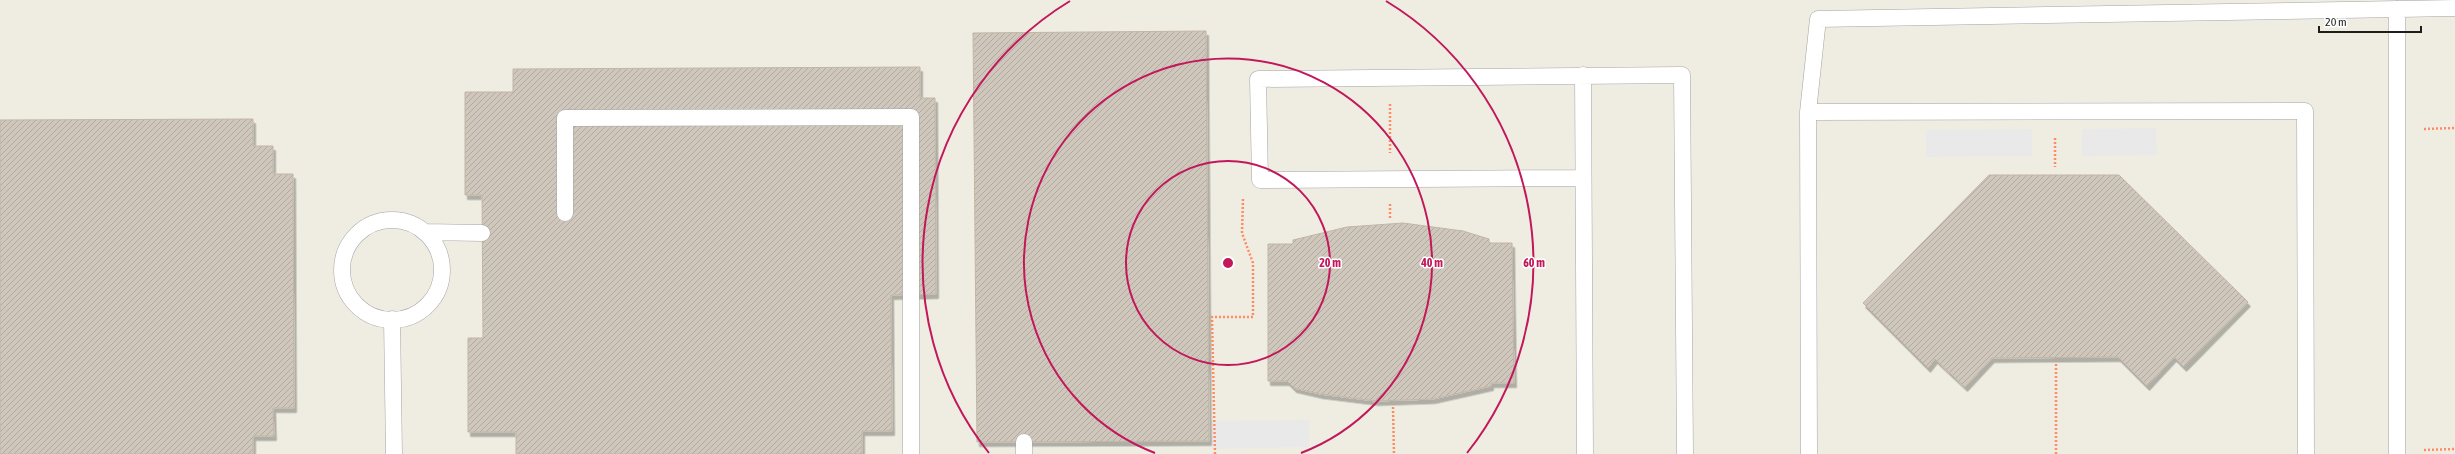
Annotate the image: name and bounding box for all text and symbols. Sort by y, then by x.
scale bar [2319,8,2421,34]
text: 20 m [2325,15,2347,29]
centre of rings [1221,256,1235,270]
text: 20 m [1319,256,1341,270]
text: 40 m [1420,256,1443,270]
text: 60 m [1523,256,1545,270]

